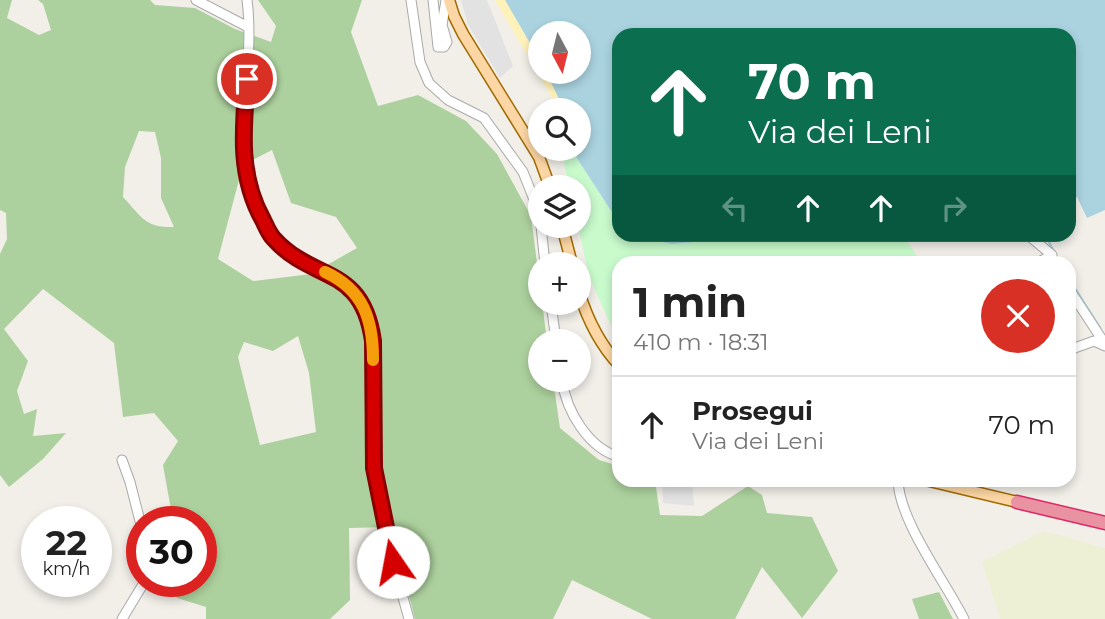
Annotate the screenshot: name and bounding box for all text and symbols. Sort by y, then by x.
north arrow [528,21,592,84]
map controls [528,21,591,392]
pin [217,49,277,109]
text: 70 m [748,52,876,111]
icon: ahead [633,56,724,147]
icon: arrive [228,60,266,98]
button: search [528,98,591,161]
text: Via dei Leni [748,112,932,151]
button: layers [528,175,591,238]
icon: left [716,189,754,227]
icon: ahead [789,189,827,227]
icon: ahead [862,189,900,227]
icon: right [935,189,973,227]
button: + [528,252,591,315]
text: 1 min [633,276,747,328]
button: close [981,279,1055,353]
text: 410 m · 18:31 [633,328,769,356]
button: − [528,329,591,392]
text: Prosegui [692,395,813,427]
icon: ahead [633,406,671,444]
text: 70 m [989,409,1055,441]
text: Via dei Leni [692,427,824,455]
speed limit sign: 30 [126,506,217,597]
text: 22 [46,521,87,564]
position arrow [356,525,430,599]
text: km/h [42,558,91,580]

